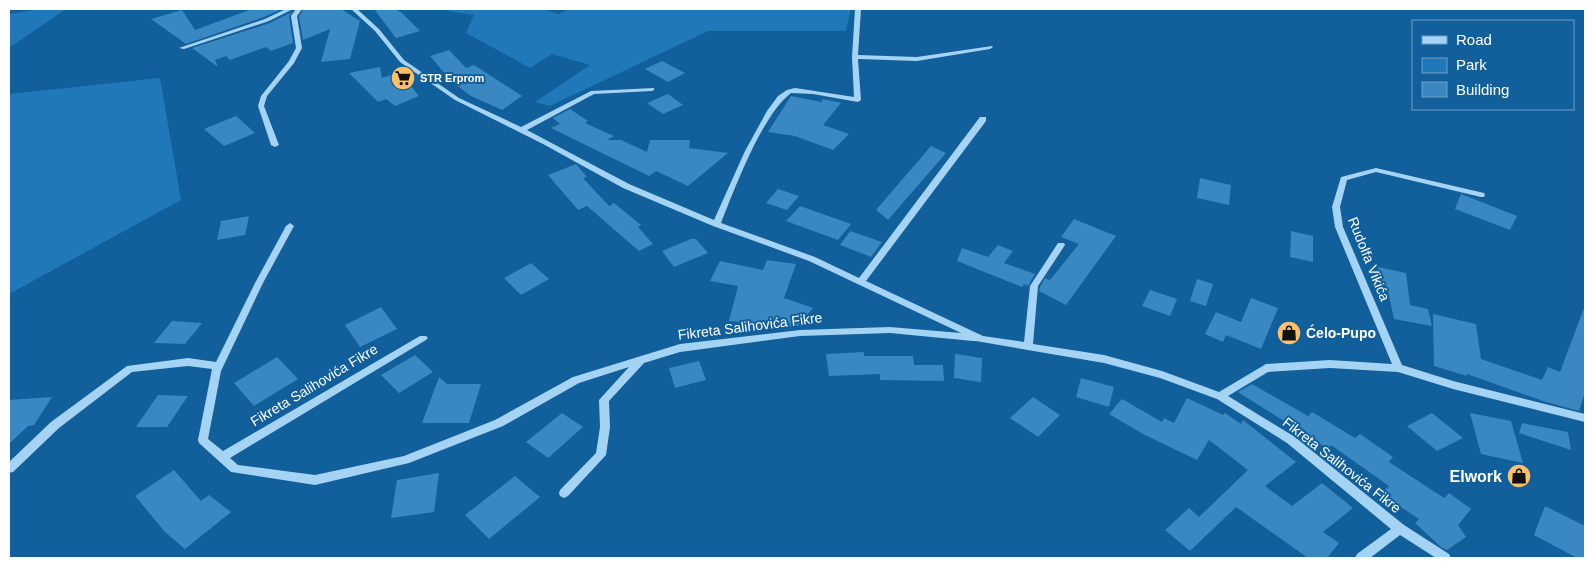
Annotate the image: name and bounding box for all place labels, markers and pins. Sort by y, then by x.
supermarket icon: STR Erprom [390,65,416,91]
place label: STR Erprom [420,72,484,84]
shop icon: Ćelo-Pupo [1276,320,1302,346]
place label: Ćelo-Pupo [1306,324,1376,341]
shop icon: Elwork [1506,463,1532,489]
place label: Elwork [1450,468,1502,485]

